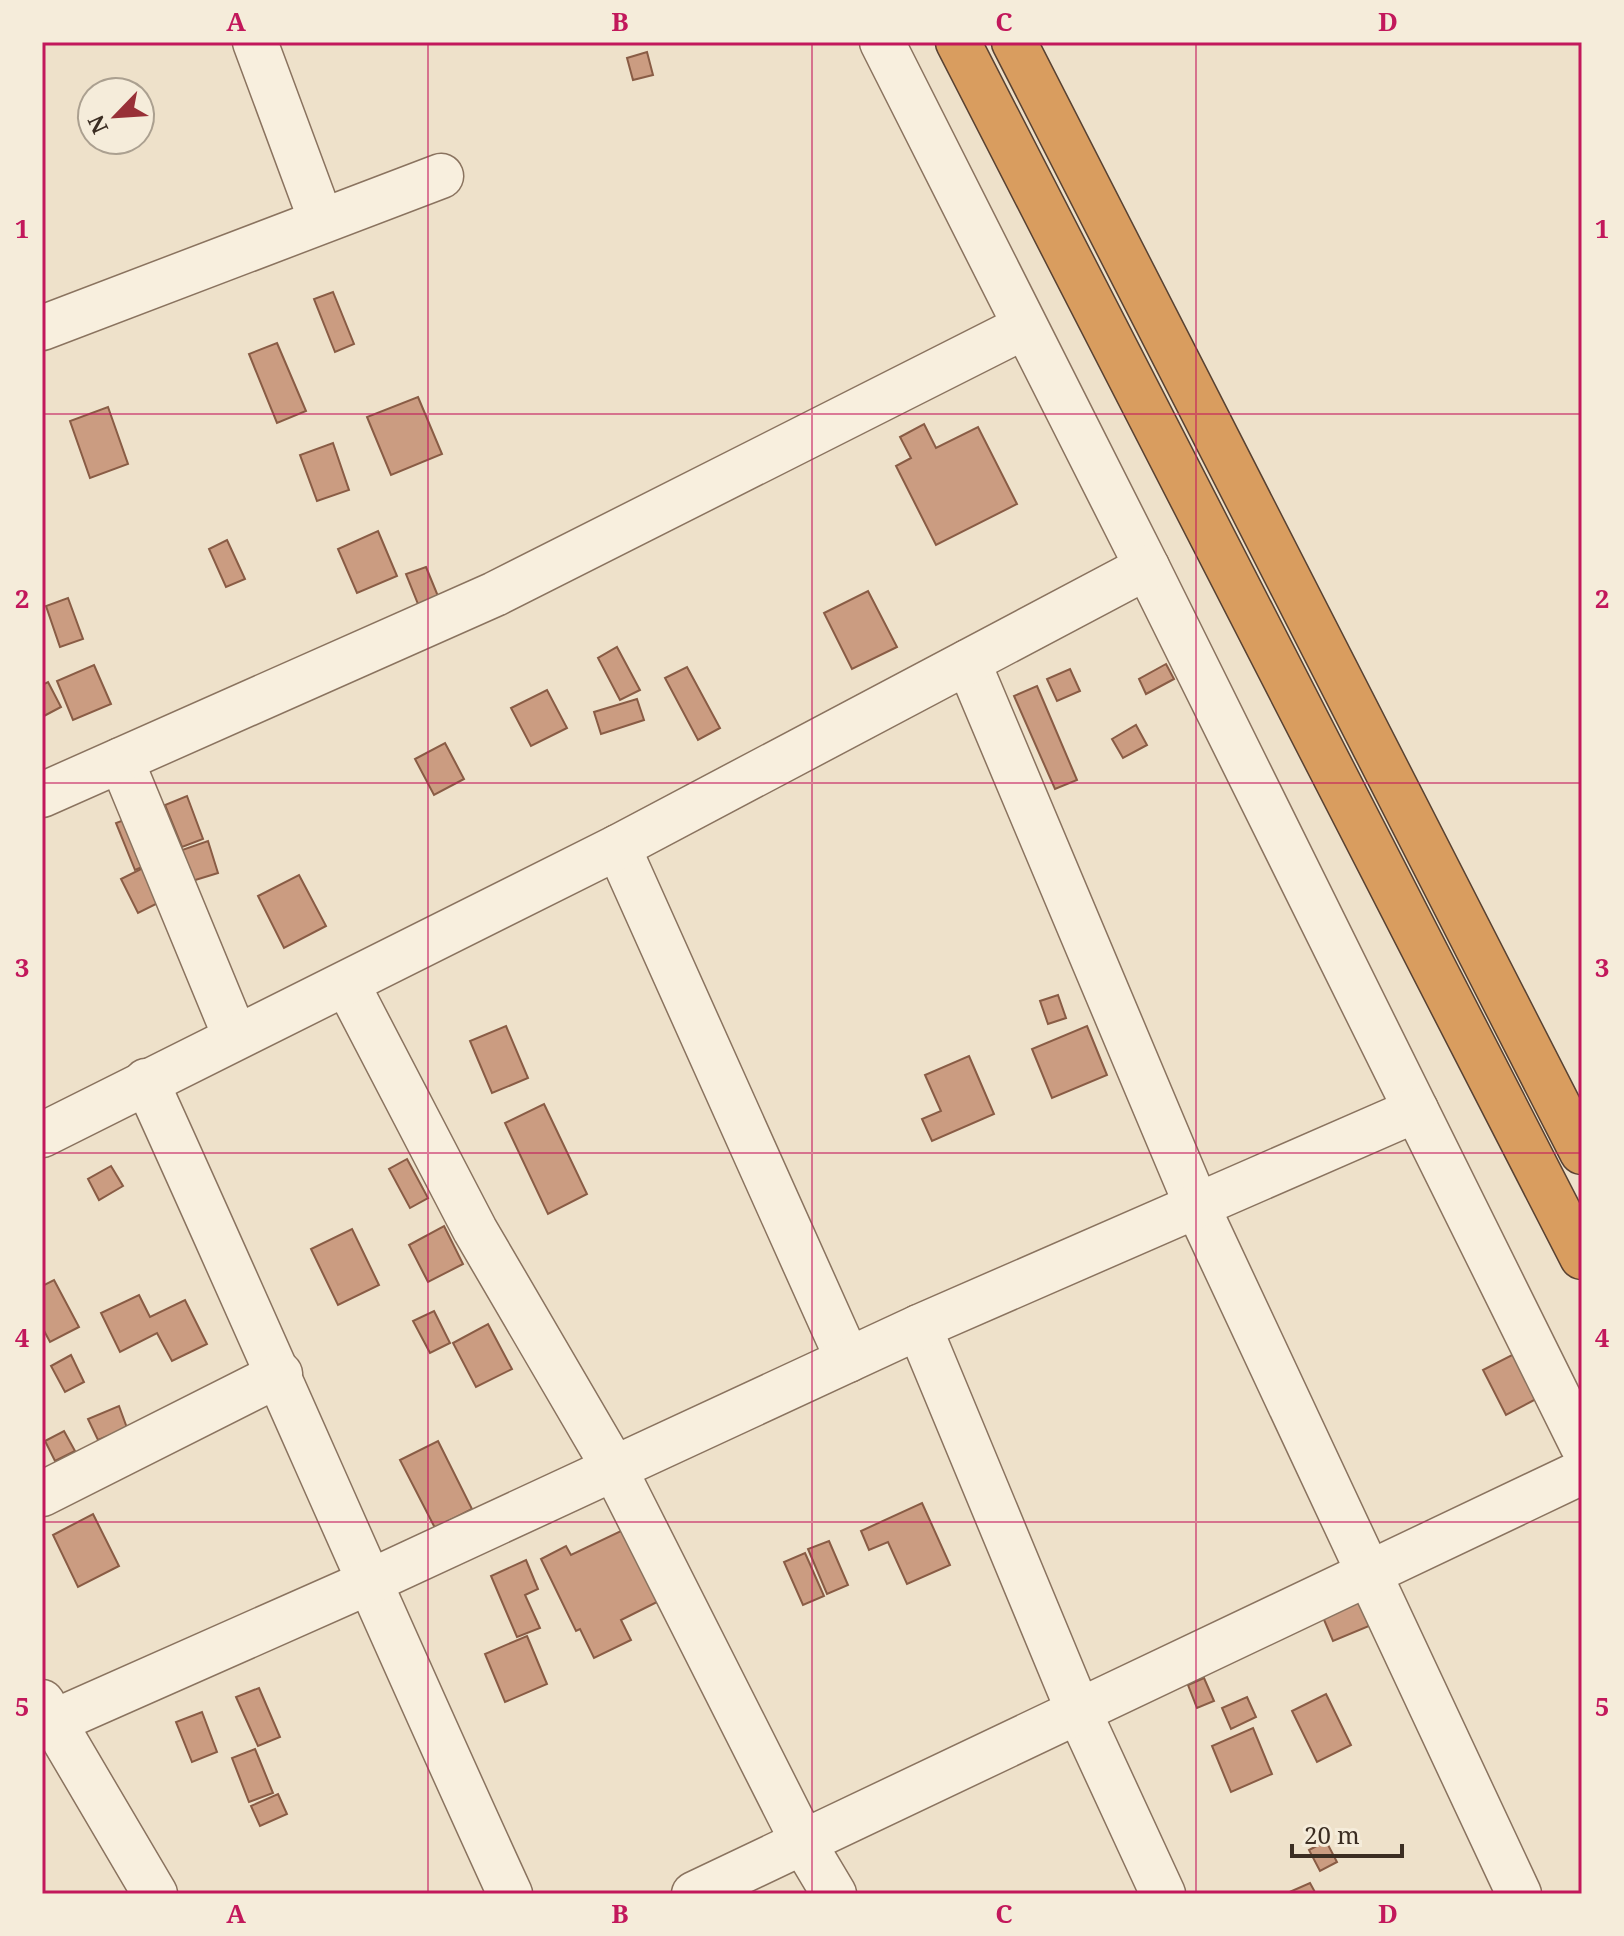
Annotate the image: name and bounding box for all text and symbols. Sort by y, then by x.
text: A [226,3,246,39]
text: B [611,3,629,39]
text: C [995,3,1013,39]
text: D [1378,3,1398,39]
north arrow [76,76,156,156]
text: N [80,111,114,139]
text: 1 [15,210,29,246]
text: 1 [1595,210,1609,246]
text: 2 [15,580,29,616]
text: 2 [1595,580,1609,616]
text: 3 [15,949,29,985]
text: 3 [1595,949,1609,985]
text: 4 [15,1319,30,1355]
text: 4 [1595,1319,1610,1355]
text: 5 [15,1688,29,1724]
text: 5 [1595,1688,1609,1724]
scale bar [1292,1808,1402,1858]
text: 20 m [1304,1818,1360,1851]
text: A [226,1895,246,1931]
text: B [611,1895,629,1931]
text: C [995,1895,1013,1931]
text: D [1378,1895,1398,1931]

